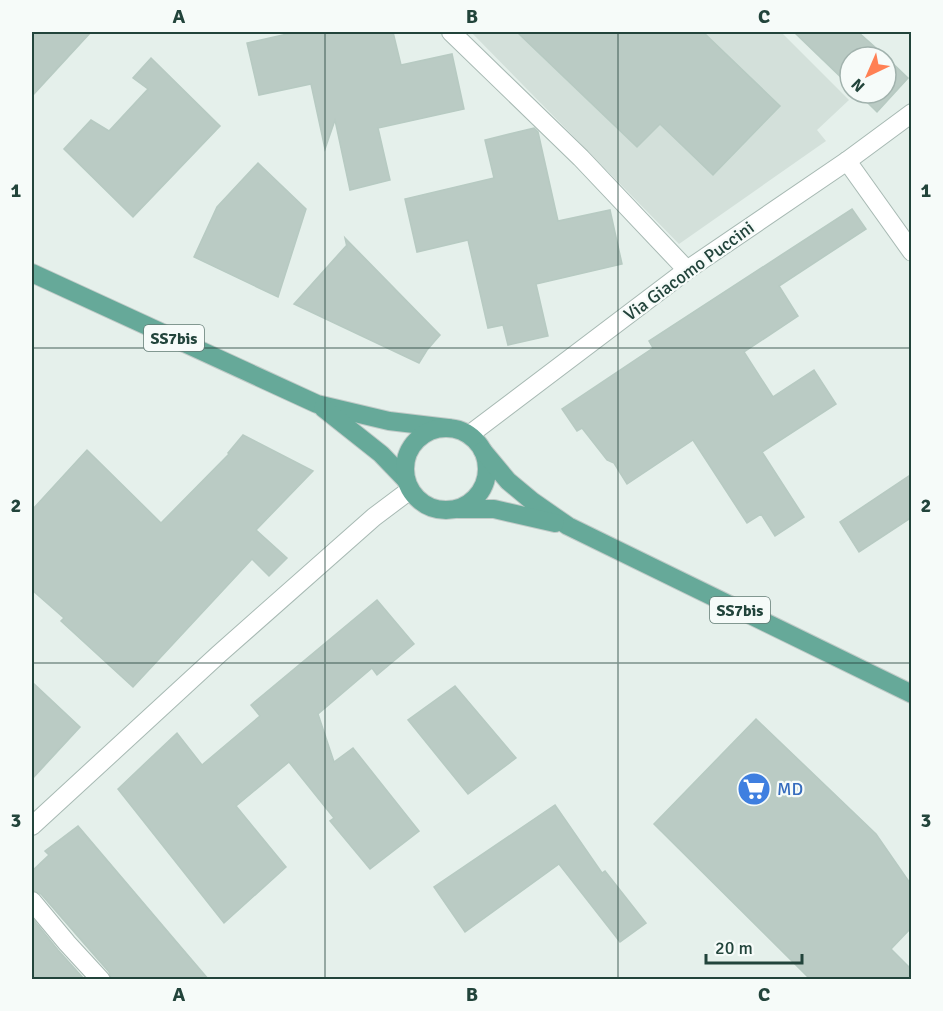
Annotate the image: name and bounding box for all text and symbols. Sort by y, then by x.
text: A [173,4,186,29]
text: B [466,4,478,29]
text: C [758,4,770,29]
north arrow [838,45,898,105]
text: N [847,74,869,96]
text: 1 [11,178,22,203]
text: 1 [921,178,932,203]
street label: Via Giacomo Puccini [620,216,758,326]
road number: SS7bis [144,325,204,351]
text: 2 [11,493,21,518]
text: 2 [921,493,931,518]
road number: SS7bis [710,597,770,623]
supermarket icon: MD [736,771,772,807]
place label: MD [777,778,803,800]
text: 3 [11,808,21,833]
text: 3 [921,808,931,833]
scale bar [706,927,802,965]
text: 20 m [715,937,753,959]
text: A [173,982,186,1007]
text: B [466,982,478,1007]
text: C [758,982,770,1007]

